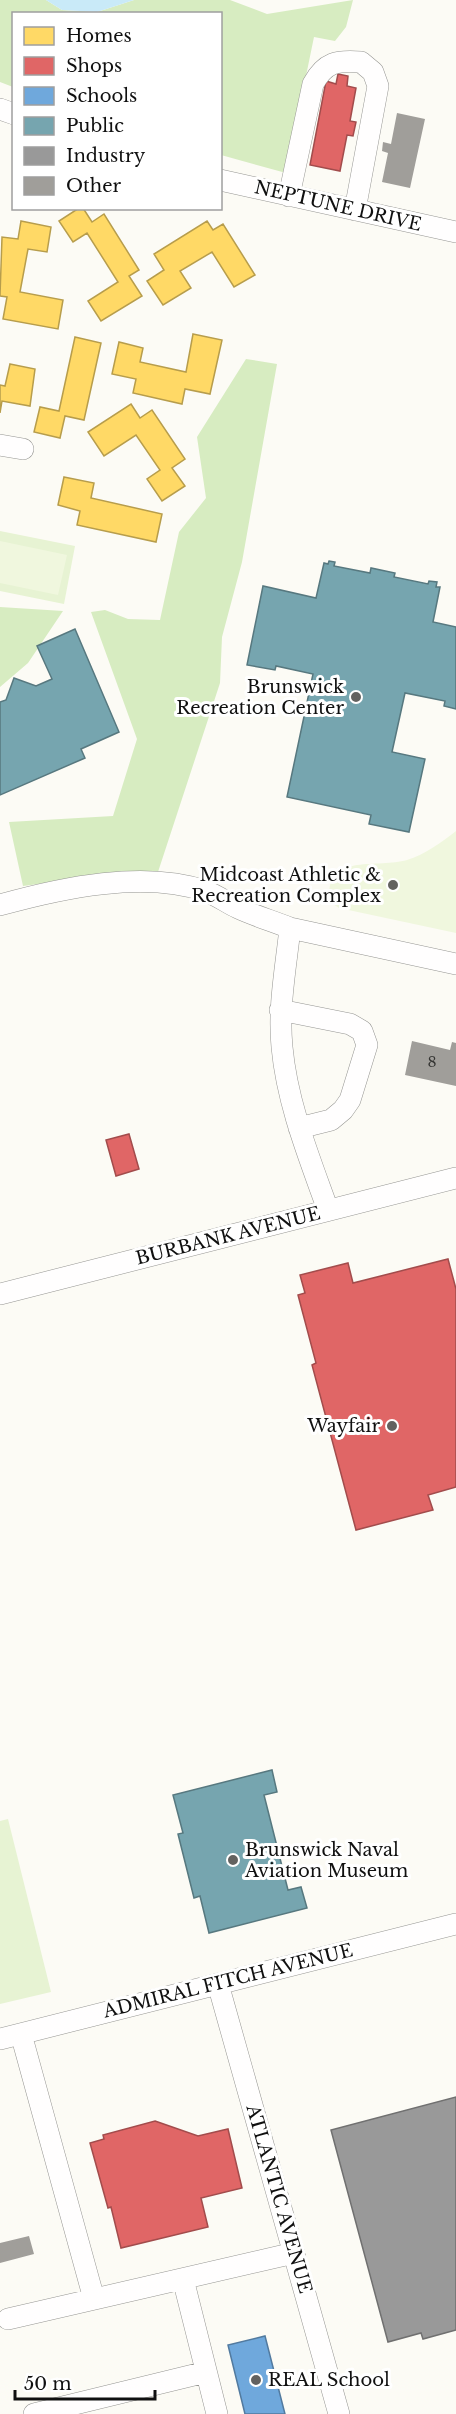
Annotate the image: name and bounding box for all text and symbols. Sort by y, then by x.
legend [12,12,222,210]
text: Homes [66,25,132,47]
text: Shops [66,55,122,77]
text: Schools [66,85,137,107]
text: Public [66,115,124,137]
text: Industry [66,145,146,167]
text: Other [66,175,122,197]
street label: NEPTUNE DRIVE [252,176,424,236]
place label: Brunswick Recreation Center [176,676,344,719]
marker: Brunswick Recreation Center [349,690,363,704]
place label: Midcoast Athletic & Recreation Complex [191,864,381,907]
marker: Midcoast Athletic & Recreation Complex [386,878,400,892]
house number: 8 [427,1052,437,1071]
street label: BURBANK AVENUE [133,1202,323,1270]
place label: Wayfair [306,1415,380,1437]
marker: Wayfair [385,1419,399,1433]
place label: Brunswick Naval Aviation Museum [244,1839,408,1882]
marker: Brunswick Naval Aviation Museum [226,1853,240,1867]
street label: ADMIRAL FITCH AVENUE [100,1939,355,2023]
street label: ATLANTIC AVENUE [241,2101,317,2296]
scale bar [15,2363,154,2401]
place label: REAL School [268,2369,390,2391]
text: 50 m [24,2373,72,2395]
marker: REAL School [249,2373,263,2387]

